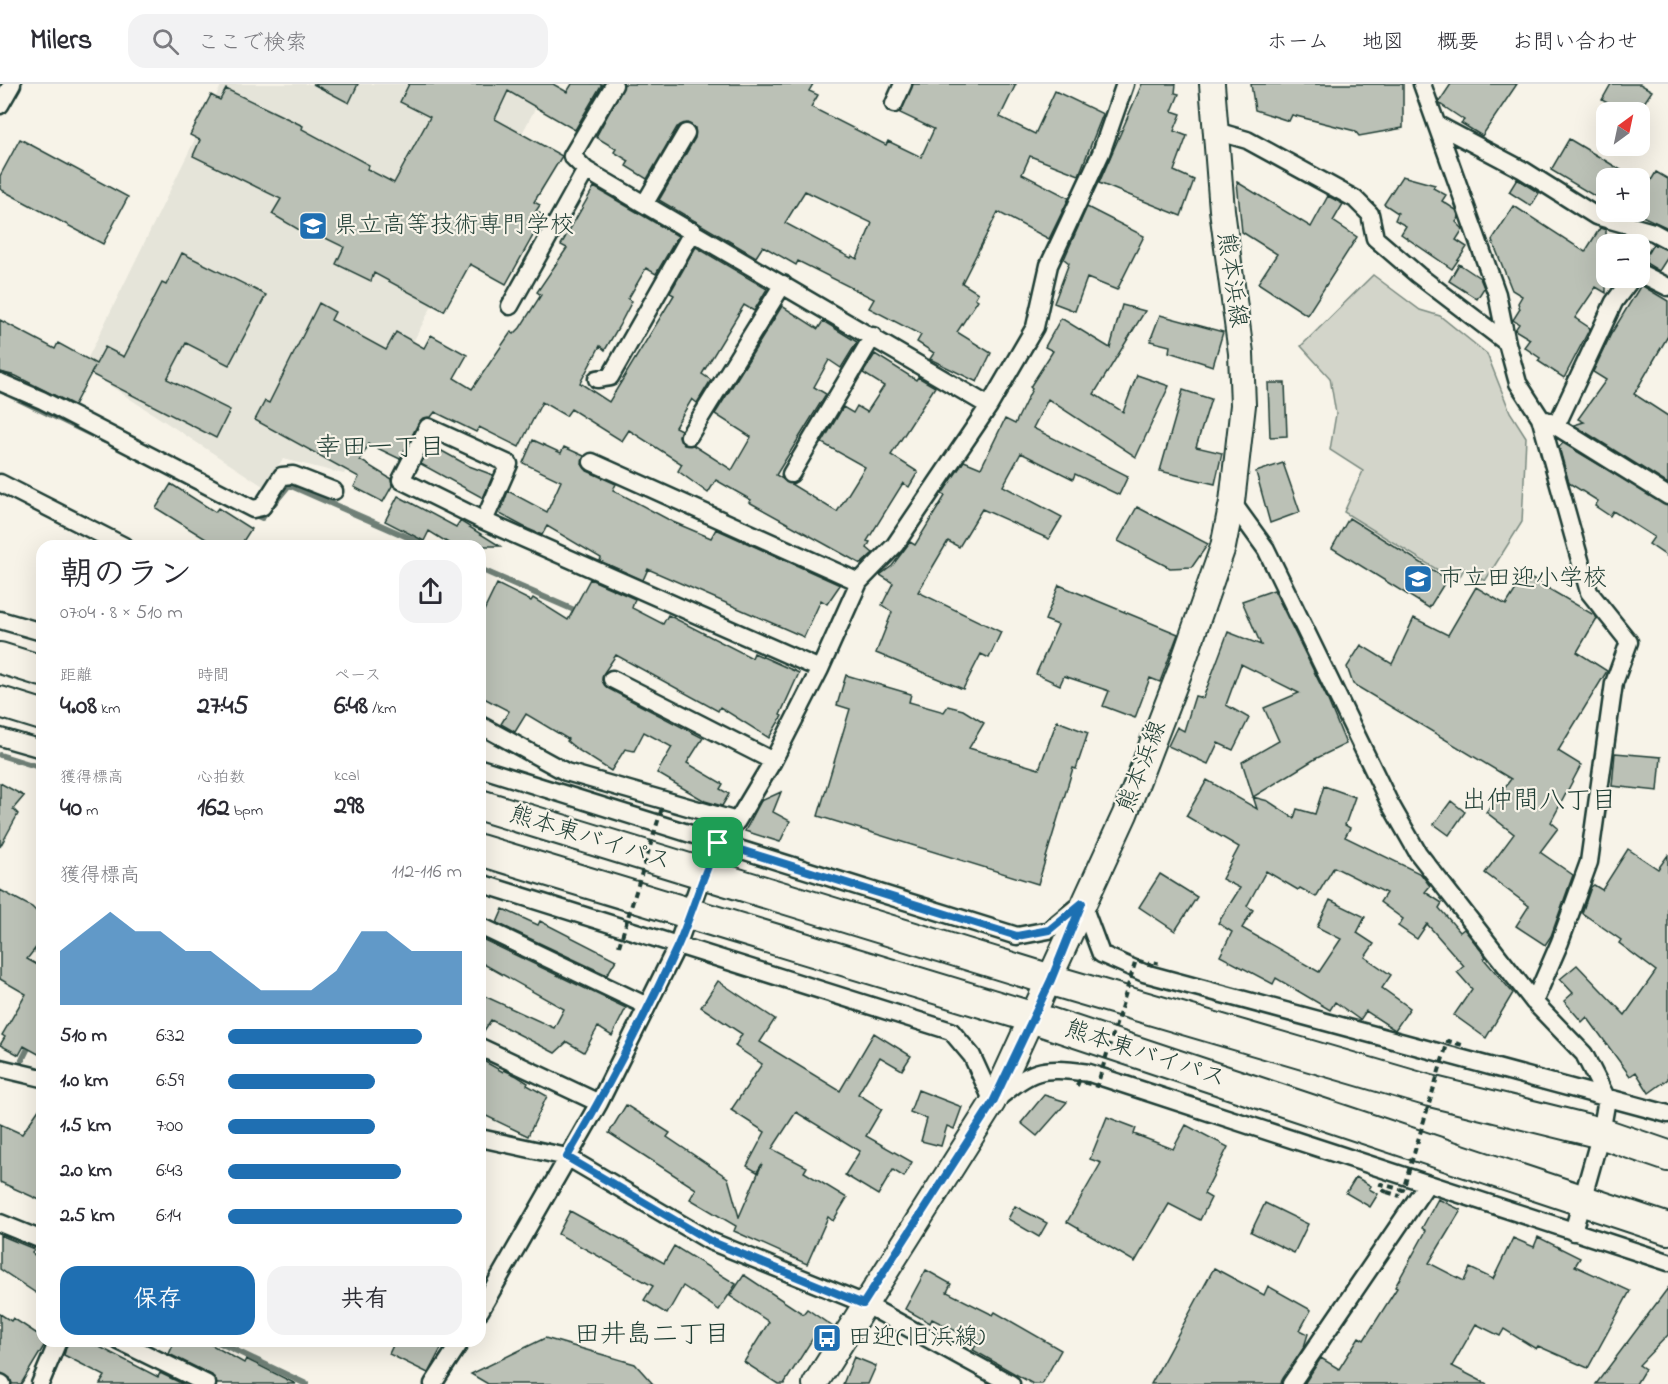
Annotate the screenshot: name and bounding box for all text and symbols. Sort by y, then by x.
search box [128,14,548,68]
text: Milers [30,21,92,62]
icon: search [149,25,182,58]
text: ここで検索 [197,28,307,60]
text: ホーム [1267,28,1329,58]
text: 地図 [1362,28,1404,58]
text: 概要 [1437,28,1479,58]
text: お問い合わせ [1512,28,1638,58]
north arrow [1596,102,1650,156]
map controls [1596,102,1650,288]
button: + [1596,168,1650,222]
place label: 県立高等技術専門学校 [334,209,574,244]
school or university icon: 県立高等技術専門学校 [297,210,329,242]
street label: 熊本浜線 [1207,230,1255,330]
button: − [1596,234,1650,288]
district label: 幸田一丁目 [315,430,445,468]
text: 朝のラン [60,552,192,600]
button: share [399,560,462,623]
place label: 市立田迎小学校 [1439,562,1607,597]
school or university icon: 市立田迎小学校 [1402,563,1434,595]
text: 07:04 · 8 × 510 m [60,599,183,628]
text: 距離 [60,664,92,688]
text: 時間 [197,664,229,688]
text: ペース [334,664,381,688]
text: 4.08 [60,688,97,726]
text: 27:45 [197,688,248,726]
text: 6:48 [334,688,368,726]
text: km [97,697,120,721]
text: /km [368,697,397,721]
street label: 熊本浜線 [1109,716,1177,818]
text: kcal [334,764,359,788]
text: 獲得標高 [60,766,124,790]
text: 心拍数 [197,766,245,790]
district label: 出仲間八丁目 [1461,783,1617,821]
text: 298 [334,788,365,826]
text: 40 [60,790,82,828]
text: 162 [197,790,230,828]
street label: 熊本東バイパス [505,798,675,880]
text: m [82,799,98,823]
text: bpm [230,799,263,823]
pin [692,817,743,868]
icon: arrive [701,826,734,859]
text: 112–116 m [392,858,462,887]
text: 獲得標高 [60,862,140,891]
street label: 熊本東バイパス [1060,1012,1230,1098]
text: 510 m [60,1022,107,1051]
text: 6:32 [156,1022,185,1051]
text: 1.0 km [60,1067,108,1096]
text: 6:59 [156,1067,184,1096]
text: 1.5 km [60,1112,111,1141]
text: 7:00 [156,1112,183,1141]
text: 2.0 km [60,1157,112,1186]
text: 6:43 [156,1157,183,1186]
text: 2.5 km [60,1202,115,1231]
text: 6:14 [156,1202,181,1231]
button: 保存 [60,1266,255,1335]
button: 共有 [267,1266,462,1335]
district label: 田井島二丁目 [574,1317,730,1355]
place label: 田迎(旧浜線) [848,1321,985,1356]
bus stop icon: 田迎(旧浜線) [811,1322,843,1354]

